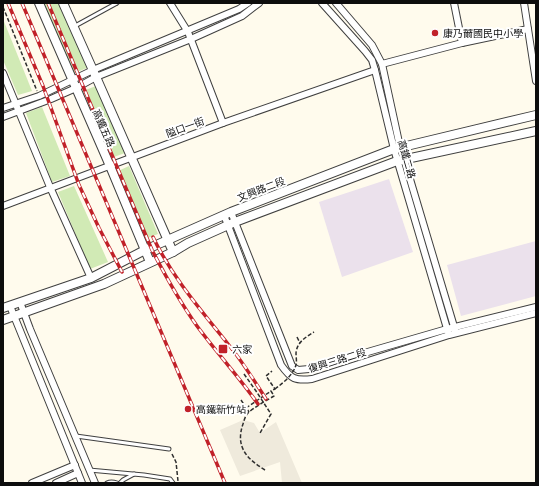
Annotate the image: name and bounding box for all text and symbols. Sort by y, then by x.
place label: 康乃薾國民中小學 [443,26,523,40]
marker: 康乃薾國民中小學 [430,28,440,38]
street label: 高鐵五路 [89,107,119,149]
street label: 隘口一街 [164,114,206,140]
street label: 高鐵二路 [395,138,419,180]
street label: 文興路二段 [235,174,287,204]
place label: 六家 [232,342,253,356]
marker: 六家 [217,343,229,355]
street label: 復興三路二段 [306,345,368,375]
place label: 高鐵新竹站 [196,402,246,416]
marker: 高鐵新竹站 [183,404,193,414]

